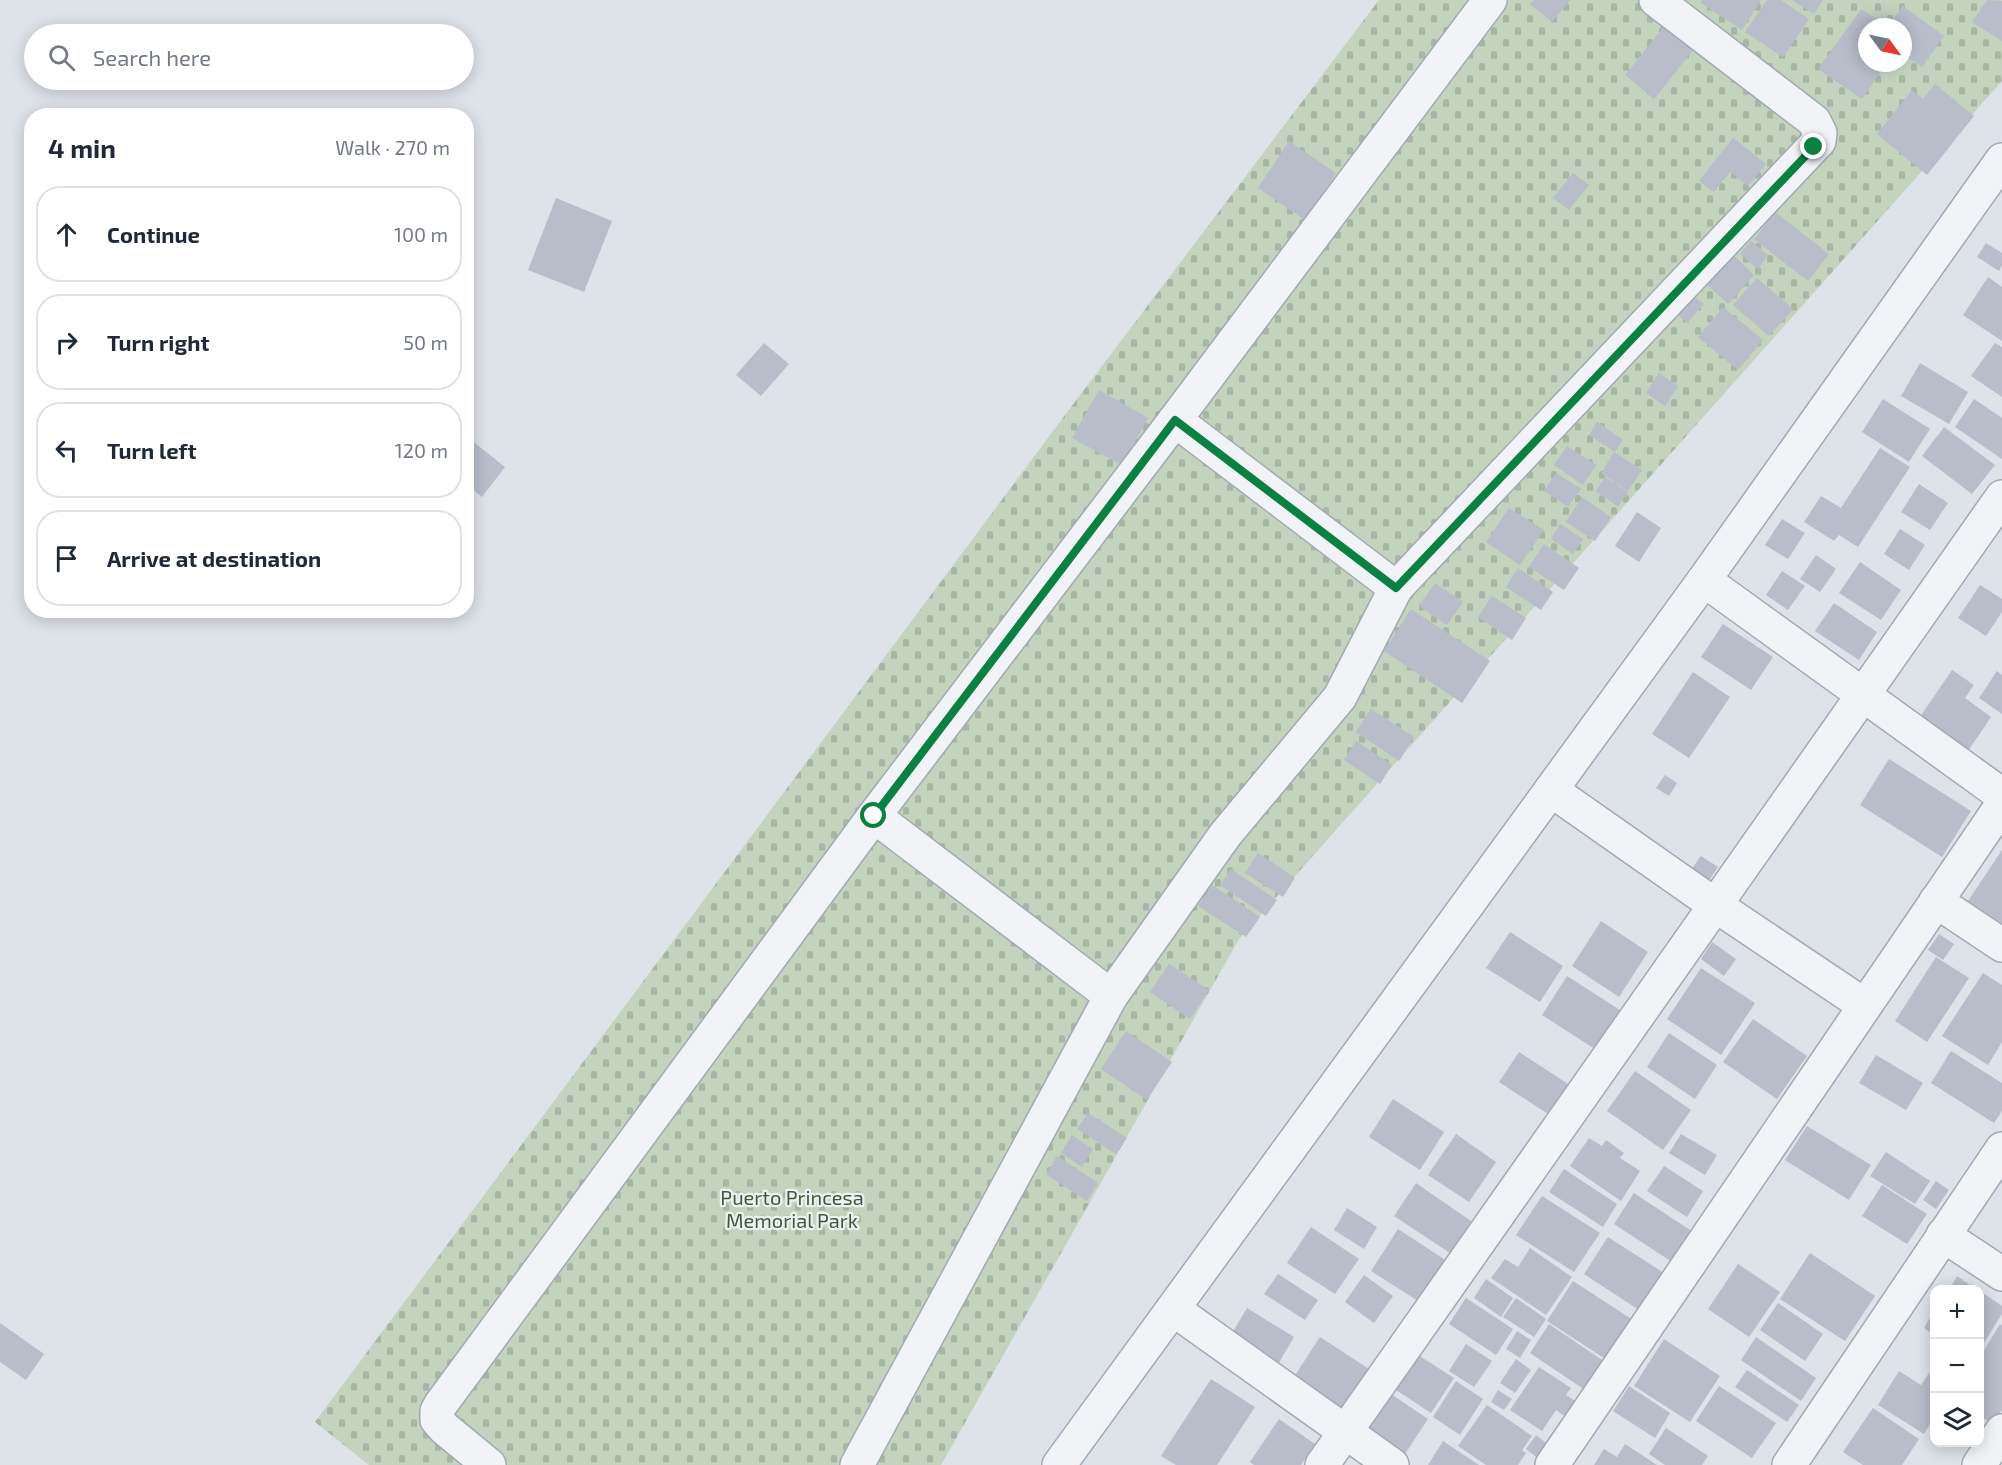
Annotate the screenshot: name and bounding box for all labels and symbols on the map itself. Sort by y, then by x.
north arrow [1858,18,1912,72]
route end [1800,133,1826,159]
route start [860,802,886,828]
park label: Puerto Princesa Memorial Park [720,1185,864,1232]

